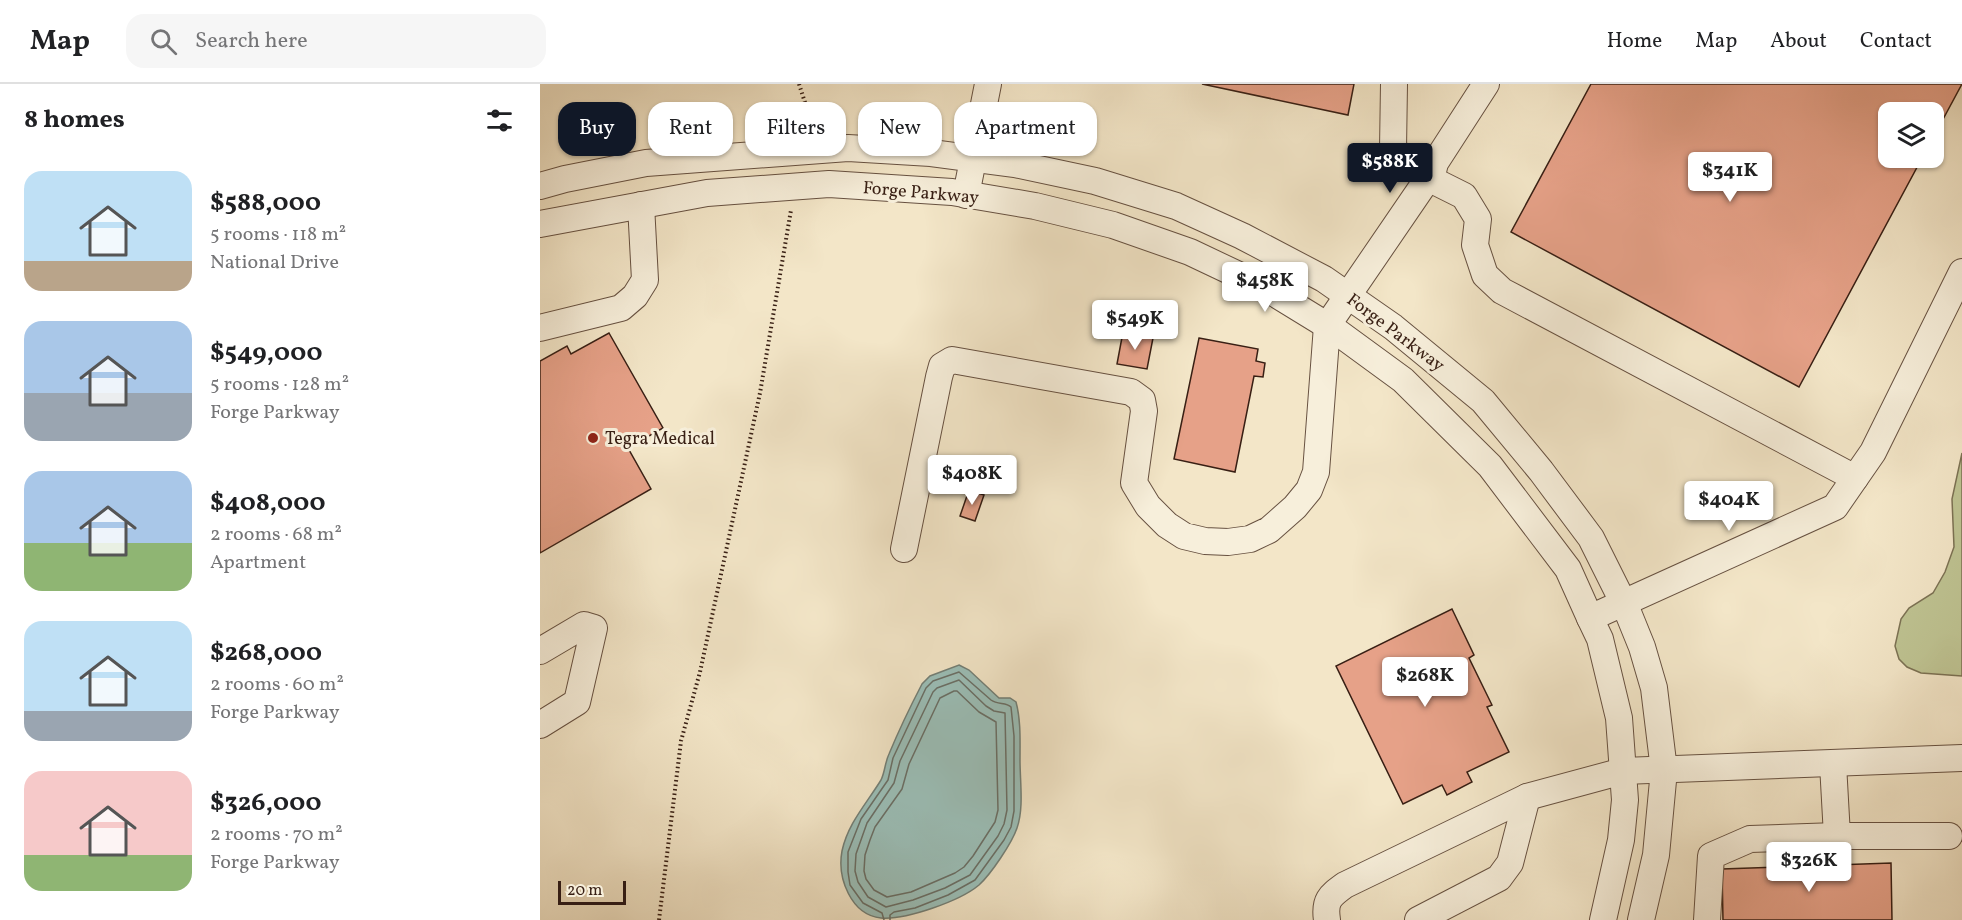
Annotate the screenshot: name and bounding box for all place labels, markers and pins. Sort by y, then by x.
pin: $588K [1348,143,1432,194]
pin: $341K [1688,152,1772,203]
pin: $458K [1223,262,1307,313]
pin: $549K [1093,300,1177,351]
place label: Tegra Medical [605,427,715,452]
marker: Tegra Medical [586,431,600,445]
pin: $408K [930,455,1014,506]
pin: $404K [1687,481,1771,532]
pin: $268K [1383,657,1467,708]
pin: $326K [1767,842,1851,893]

